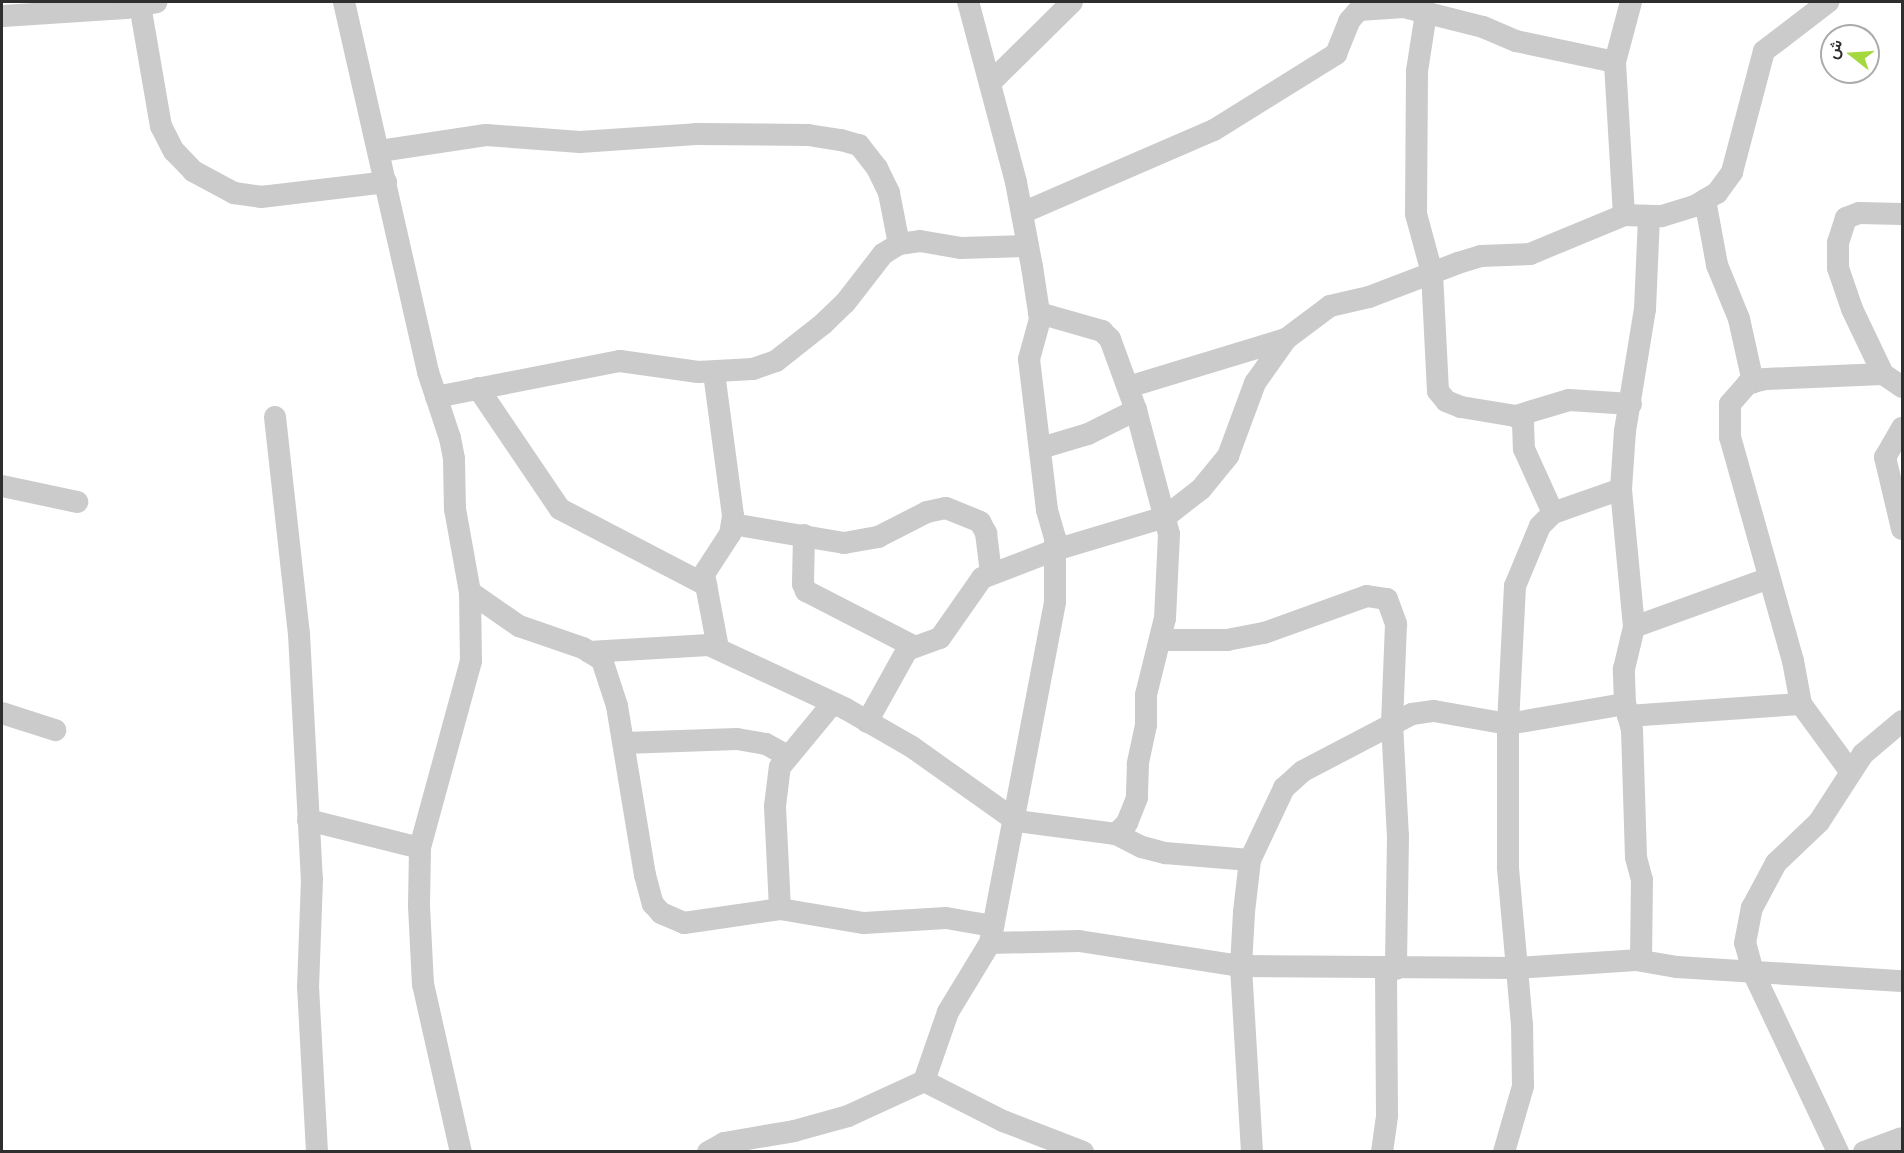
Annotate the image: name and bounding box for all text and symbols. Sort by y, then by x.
north arrow [1820,24,1880,84]
text: ش [1823,38,1845,61]

